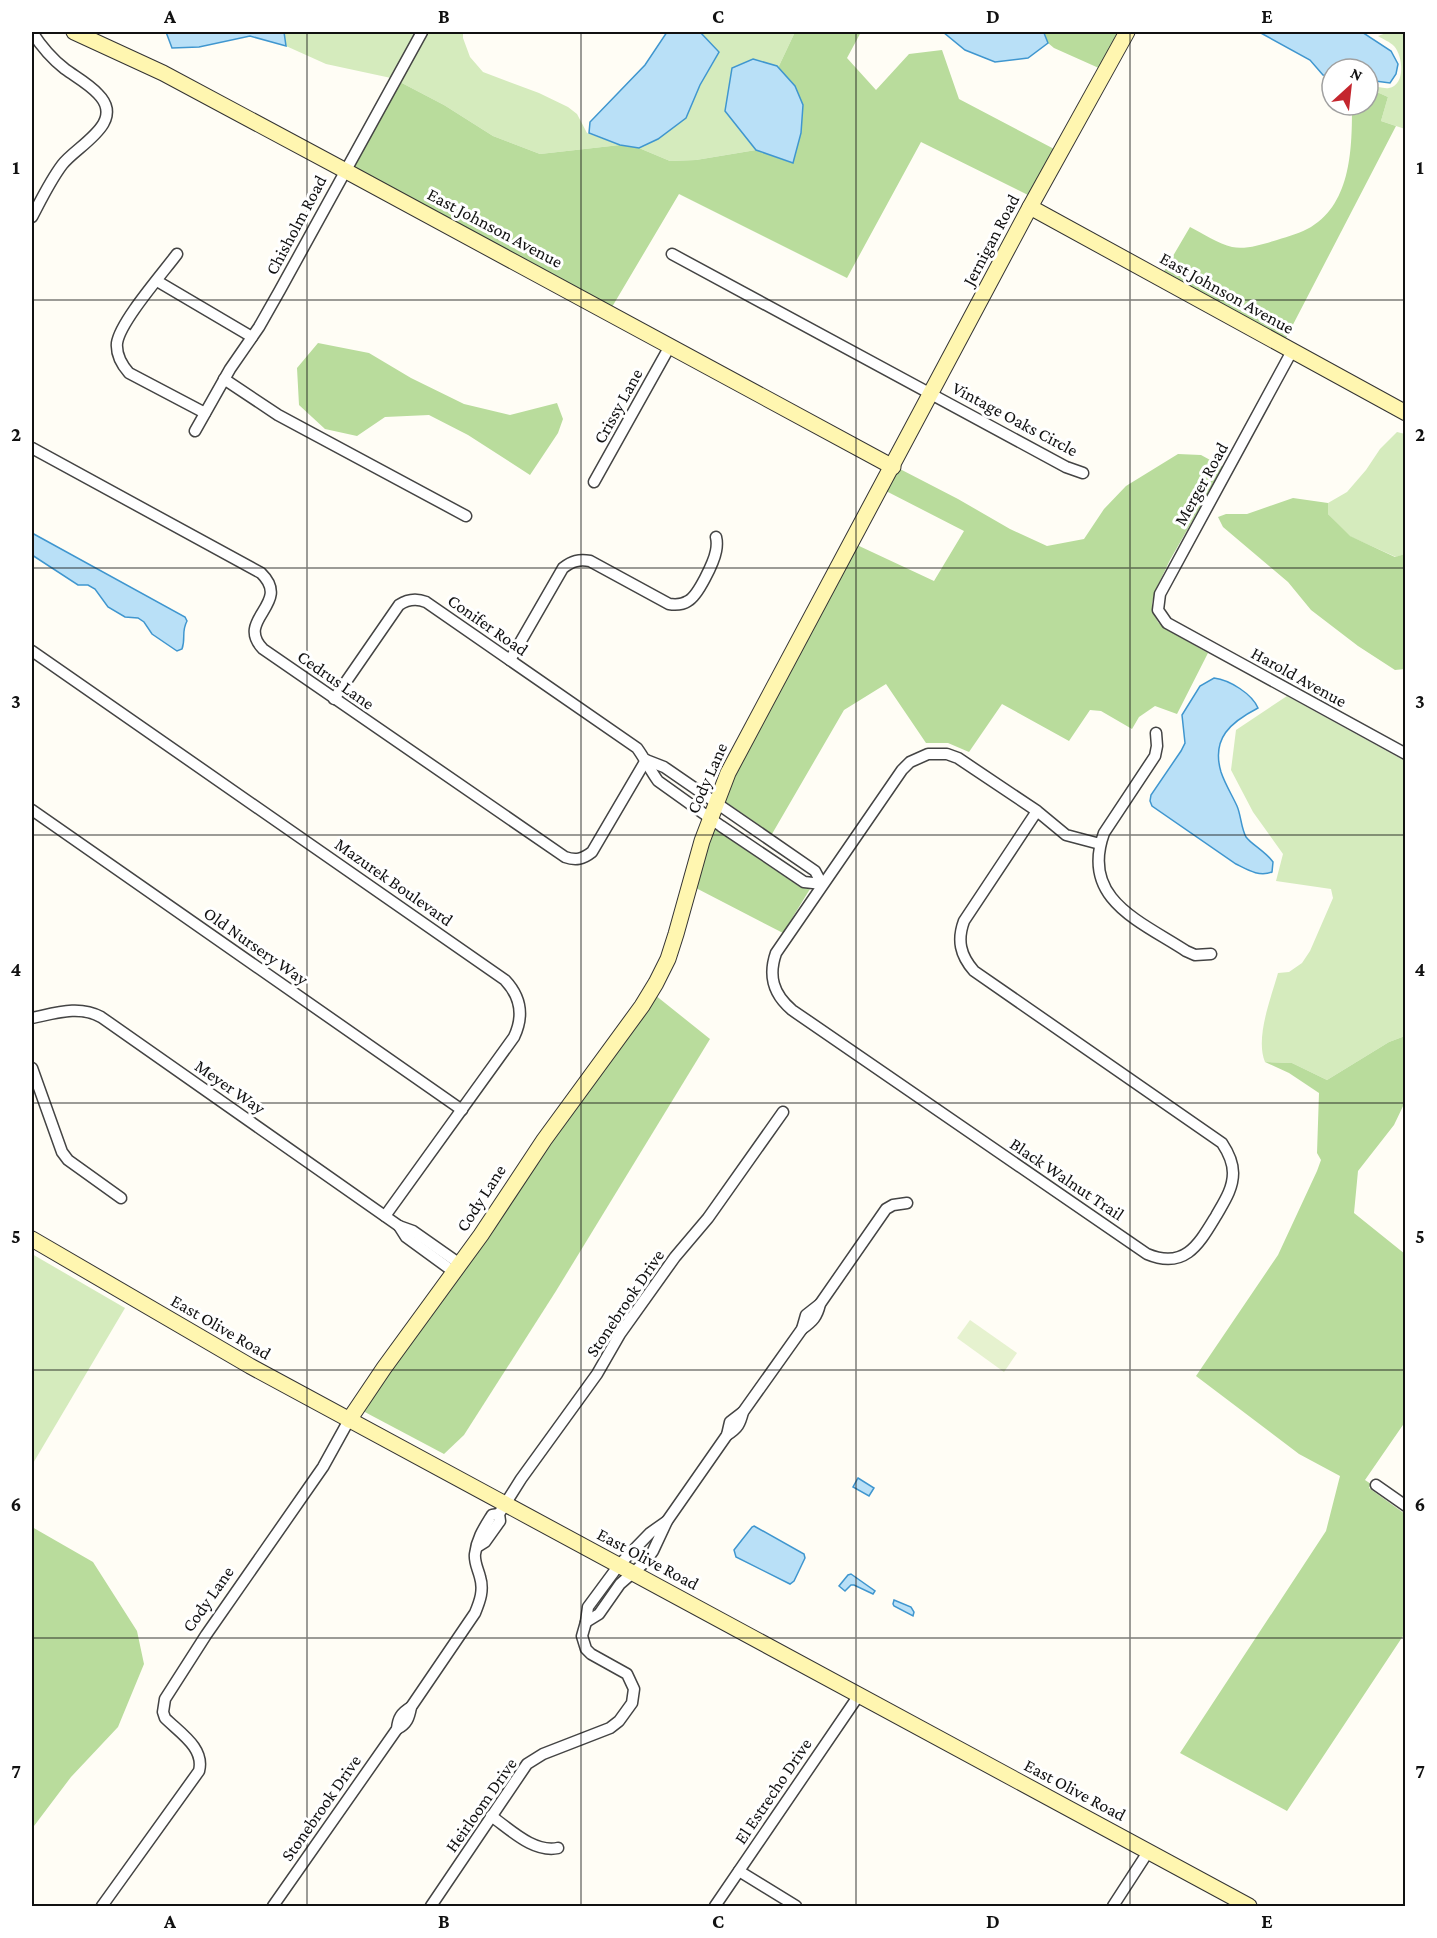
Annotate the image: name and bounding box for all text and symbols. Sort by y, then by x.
text: A [163,5,177,27]
text: B [438,5,450,27]
text: C [712,5,724,27]
text: D [986,5,1000,27]
text: E [1261,5,1273,27]
north arrow [1320,57,1380,117]
text: N [1348,64,1365,84]
text: 1 [12,156,20,178]
text: 1 [1416,156,1424,178]
street label: Chisholm Road [261,171,331,278]
street label: East Johnson Avenue [424,184,566,272]
street label: Jernigan Road [958,190,1024,291]
street label: East Johnson Avenue [1156,248,1298,338]
street label: Crissy Lane [589,365,647,447]
street label: Vintage Oaks Circle [949,378,1081,461]
text: 2 [11,423,21,445]
text: 2 [1415,423,1425,445]
street label: Merger Road [1170,439,1232,529]
street label: Conifer Road [444,590,532,660]
street label: Harold Avenue [1248,643,1350,711]
street label: Cedrus Lane [294,646,378,714]
text: 3 [11,690,21,712]
text: 3 [1415,690,1425,712]
street label: Cody Lane [683,739,732,817]
street label: Mazurek Boulevard [331,834,457,930]
street label: Old Nursery Way [200,903,313,990]
text: 4 [11,958,22,980]
text: 4 [1415,958,1426,980]
street label: Meyer Way [191,1056,269,1119]
street label: Black Walnut Trail [1006,1133,1128,1225]
street label: Cody Lane [452,1161,510,1235]
text: 5 [11,1225,21,1247]
text: 5 [1415,1225,1425,1247]
street label: Stonebrook Drive [582,1246,668,1360]
street label: East Olive Road [168,1290,275,1364]
text: 6 [11,1493,21,1515]
text: 6 [1415,1493,1425,1515]
street label: East Olive Road [594,1524,703,1594]
street label: Cody Lane [178,1562,238,1636]
street label: El Estrecho Drive [730,1734,816,1848]
street label: Stonebrook Drive [277,1751,365,1865]
street label: Heirloom Drive [441,1754,521,1856]
street label: East Olive Road [1021,1755,1130,1825]
text: 7 [11,1760,21,1782]
text: 7 [1415,1760,1425,1782]
text: A [163,1910,177,1932]
text: B [438,1910,450,1932]
text: C [712,1910,724,1932]
text: D [986,1910,1000,1932]
text: E [1261,1910,1273,1932]

